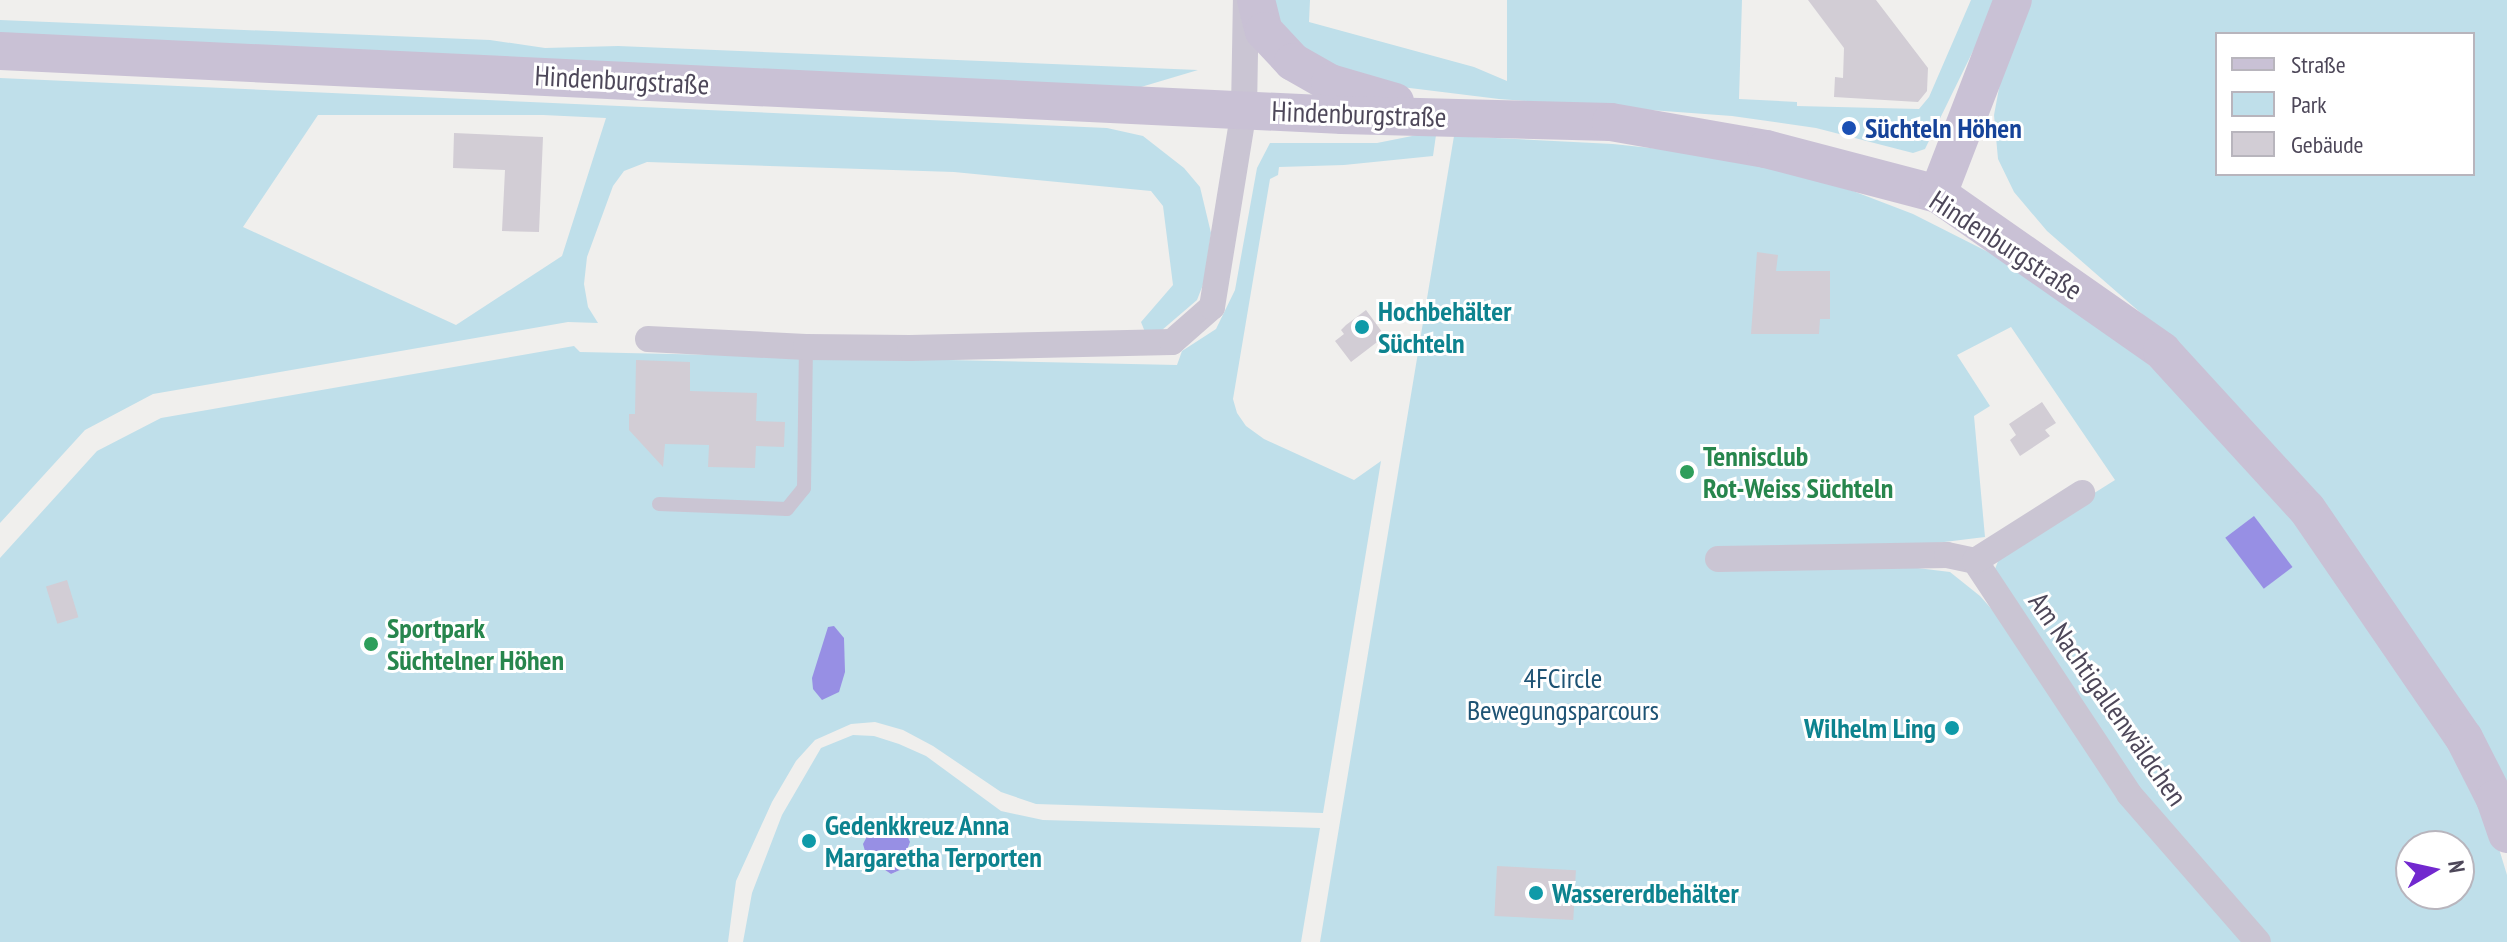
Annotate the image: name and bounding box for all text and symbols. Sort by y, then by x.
legend [2215,32,2475,176]
text: Straße [2291,49,2346,80]
street label: Hindenburgstraße [534,59,710,101]
text: Park [2291,89,2327,120]
street label: Hindenburgstraße [1271,94,1447,134]
place label: Süchteln Höhen [1865,111,2022,145]
marker: Süchteln Höhen [1840,119,1858,137]
text: Gebäude [2291,129,2363,160]
street label: Hindenburgstraße [1924,183,2088,307]
place label: Hochbehälter Süchteln [1378,294,1511,360]
marker: Hochbehälter Süchteln [1353,318,1371,336]
place label: Tennisclub Rot-Weiss Süchteln [1703,439,1893,505]
marker: Tennisclub Rot-Weiss Süchteln [1678,463,1696,481]
street label: Am Nachtigallenwäldchen [2022,586,2194,812]
place label: Sportpark Süchtelner Höhen [387,611,564,677]
marker: Sportpark Süchtelner Höhen [362,635,380,653]
park label: 4FCircle Bewegungsparcours [1467,661,1659,727]
place label: Wilhelm Ling [1804,711,1936,745]
marker: Wilhelm Ling [1943,719,1961,737]
place label: Gedenkkreuz Anna Margaretha Terporten [825,808,1043,874]
north arrow [2395,830,2475,910]
marker: Gedenkkreuz Anna Margaretha Terporten [800,832,818,850]
text: N [2442,858,2471,875]
place label: Wassererdbehälter [1552,876,1739,910]
marker: Wassererdbehälter [1527,884,1545,902]

